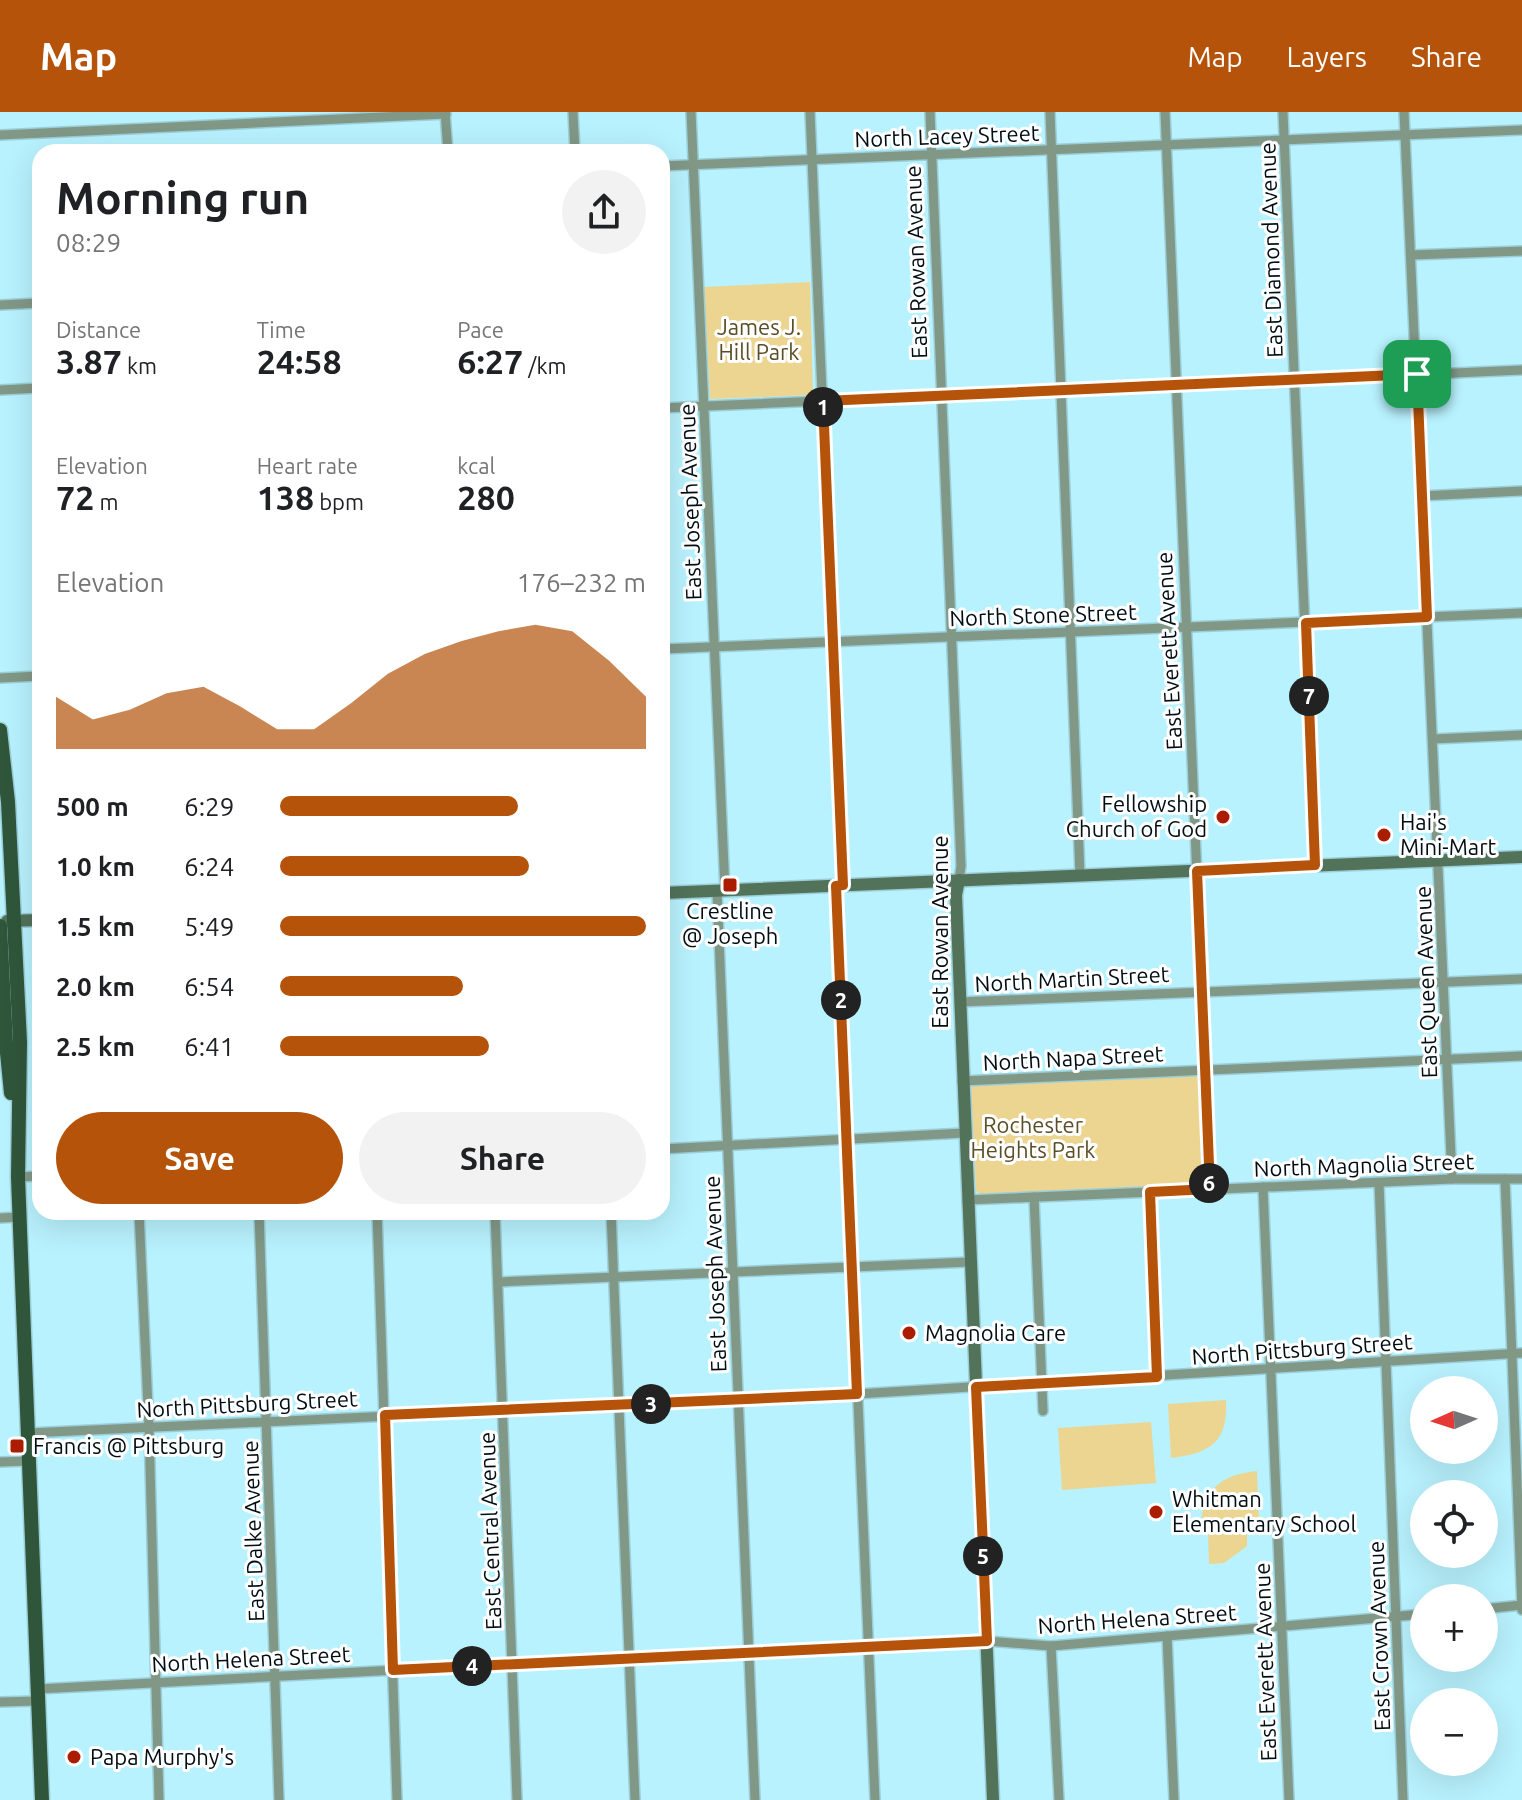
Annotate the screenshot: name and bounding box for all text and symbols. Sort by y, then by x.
text: Map [40,35,117,77]
text: Map [1187,41,1243,72]
text: Layers [1287,41,1367,72]
text: Share [1411,41,1482,72]
street label: North Lacey Street [854,120,1040,151]
street label: East Diamond Avenue [1254,142,1287,358]
street label: East Rowan Avenue [900,165,931,359]
button: share [562,170,646,254]
text: Morning run [56,173,309,222]
text: 08:29 [56,228,121,257]
park label: James J. Hill Park [717,314,801,364]
text: Distance [56,317,141,342]
text: Time [257,317,306,342]
text: Pace [457,317,504,342]
pin [1383,340,1451,408]
text: 3.87 [56,342,122,380]
text: 24:58 [257,342,342,380]
text: 6:27 [457,342,523,380]
icon: arrive [1395,352,1439,396]
text: km [122,353,157,378]
text: /km [523,353,567,378]
pin: 1 [803,387,843,427]
text: 1 [817,394,829,419]
street label: East Joseph Avenue [674,403,705,601]
text: Elevation [56,453,148,478]
text: Heart rate [257,453,358,478]
text: kcal [457,453,495,478]
text: 72 [56,478,94,516]
text: 138 [257,478,314,516]
text: 280 [457,478,515,516]
text: m [94,489,118,514]
text: bpm [314,489,364,514]
street label: East Everett Avenue [1151,551,1186,751]
text: Elevation [56,568,164,597]
text: 176–232 m [517,568,646,597]
street label: North Stone Street [949,599,1137,630]
pin: 7 [1289,676,1329,716]
text: 7 [1303,683,1315,708]
place label: Fellowship Church of God [1066,791,1207,841]
text: 500 m [56,792,129,821]
text: 6:29 [184,792,234,821]
marker: Fellowship Church of God [1214,808,1232,826]
place label: Hai's Mini-Mart [1400,809,1496,859]
marker: Hai's Mini-Mart [1375,826,1393,844]
street label: East Rowan Avenue [927,835,952,1029]
text: 1.0 km [56,852,135,881]
text: 6:24 [184,852,234,881]
marker: Crestline @ Joseph [721,876,739,894]
street label: East Queen Avenue [1410,885,1441,1079]
place label: Crestline @ Joseph [682,898,778,948]
text: 1.5 km [56,912,135,941]
text: 5:49 [184,912,234,941]
street label: North Martin Street [974,961,1170,996]
text: 2.0 km [56,972,135,1001]
text: 6:54 [184,972,234,1001]
pin: 2 [821,980,861,1020]
text: 2 [835,987,847,1012]
text: 2.5 km [56,1032,135,1061]
text: 6:41 [184,1032,234,1061]
street label: North Napa Street [982,1040,1164,1075]
button: Save [56,1112,343,1204]
button: Share [359,1112,646,1204]
park label: Rochester Heights Park [971,1112,1095,1162]
street label: North Magnolia Street [1253,1148,1475,1181]
pin: 6 [1189,1163,1229,1203]
text: 6 [1203,1170,1215,1195]
street label: East Joseph Avenue [699,1175,730,1373]
place label: Magnolia Care [925,1320,1066,1345]
marker: Magnolia Care [900,1324,918,1342]
street label: North Pittsburg Street [1191,1328,1414,1369]
north arrow [1410,1376,1498,1464]
map controls [1410,1376,1498,1776]
pin: 3 [631,1384,671,1424]
street label: North Pittsburg Street [136,1385,359,1422]
text: 3 [645,1391,657,1416]
street label: East Central Avenue [474,1432,505,1631]
place label: Francis @ Pittsburg [33,1433,224,1458]
marker: Francis @ Pittsburg [8,1437,26,1455]
street label: East Dalke Avenue [237,1440,268,1622]
button: locate [1410,1480,1498,1568]
place label: Whitman Elementary School [1172,1486,1356,1536]
marker: Whitman Elementary School [1147,1503,1165,1521]
pin: 5 [963,1536,1003,1576]
street label: East Crown Avenue [1363,1540,1394,1732]
text: 5 [977,1543,989,1568]
street label: East Everett Avenue [1249,1562,1280,1762]
button: + [1410,1584,1498,1672]
street label: North Helena Street [1037,1599,1237,1638]
street label: North Helena Street [151,1641,351,1676]
pin: 4 [452,1646,492,1686]
text: 4 [466,1653,478,1678]
button: − [1410,1688,1498,1776]
place label: Papa Murphy's [90,1744,234,1769]
marker: Papa Murphy's [65,1748,83,1766]

